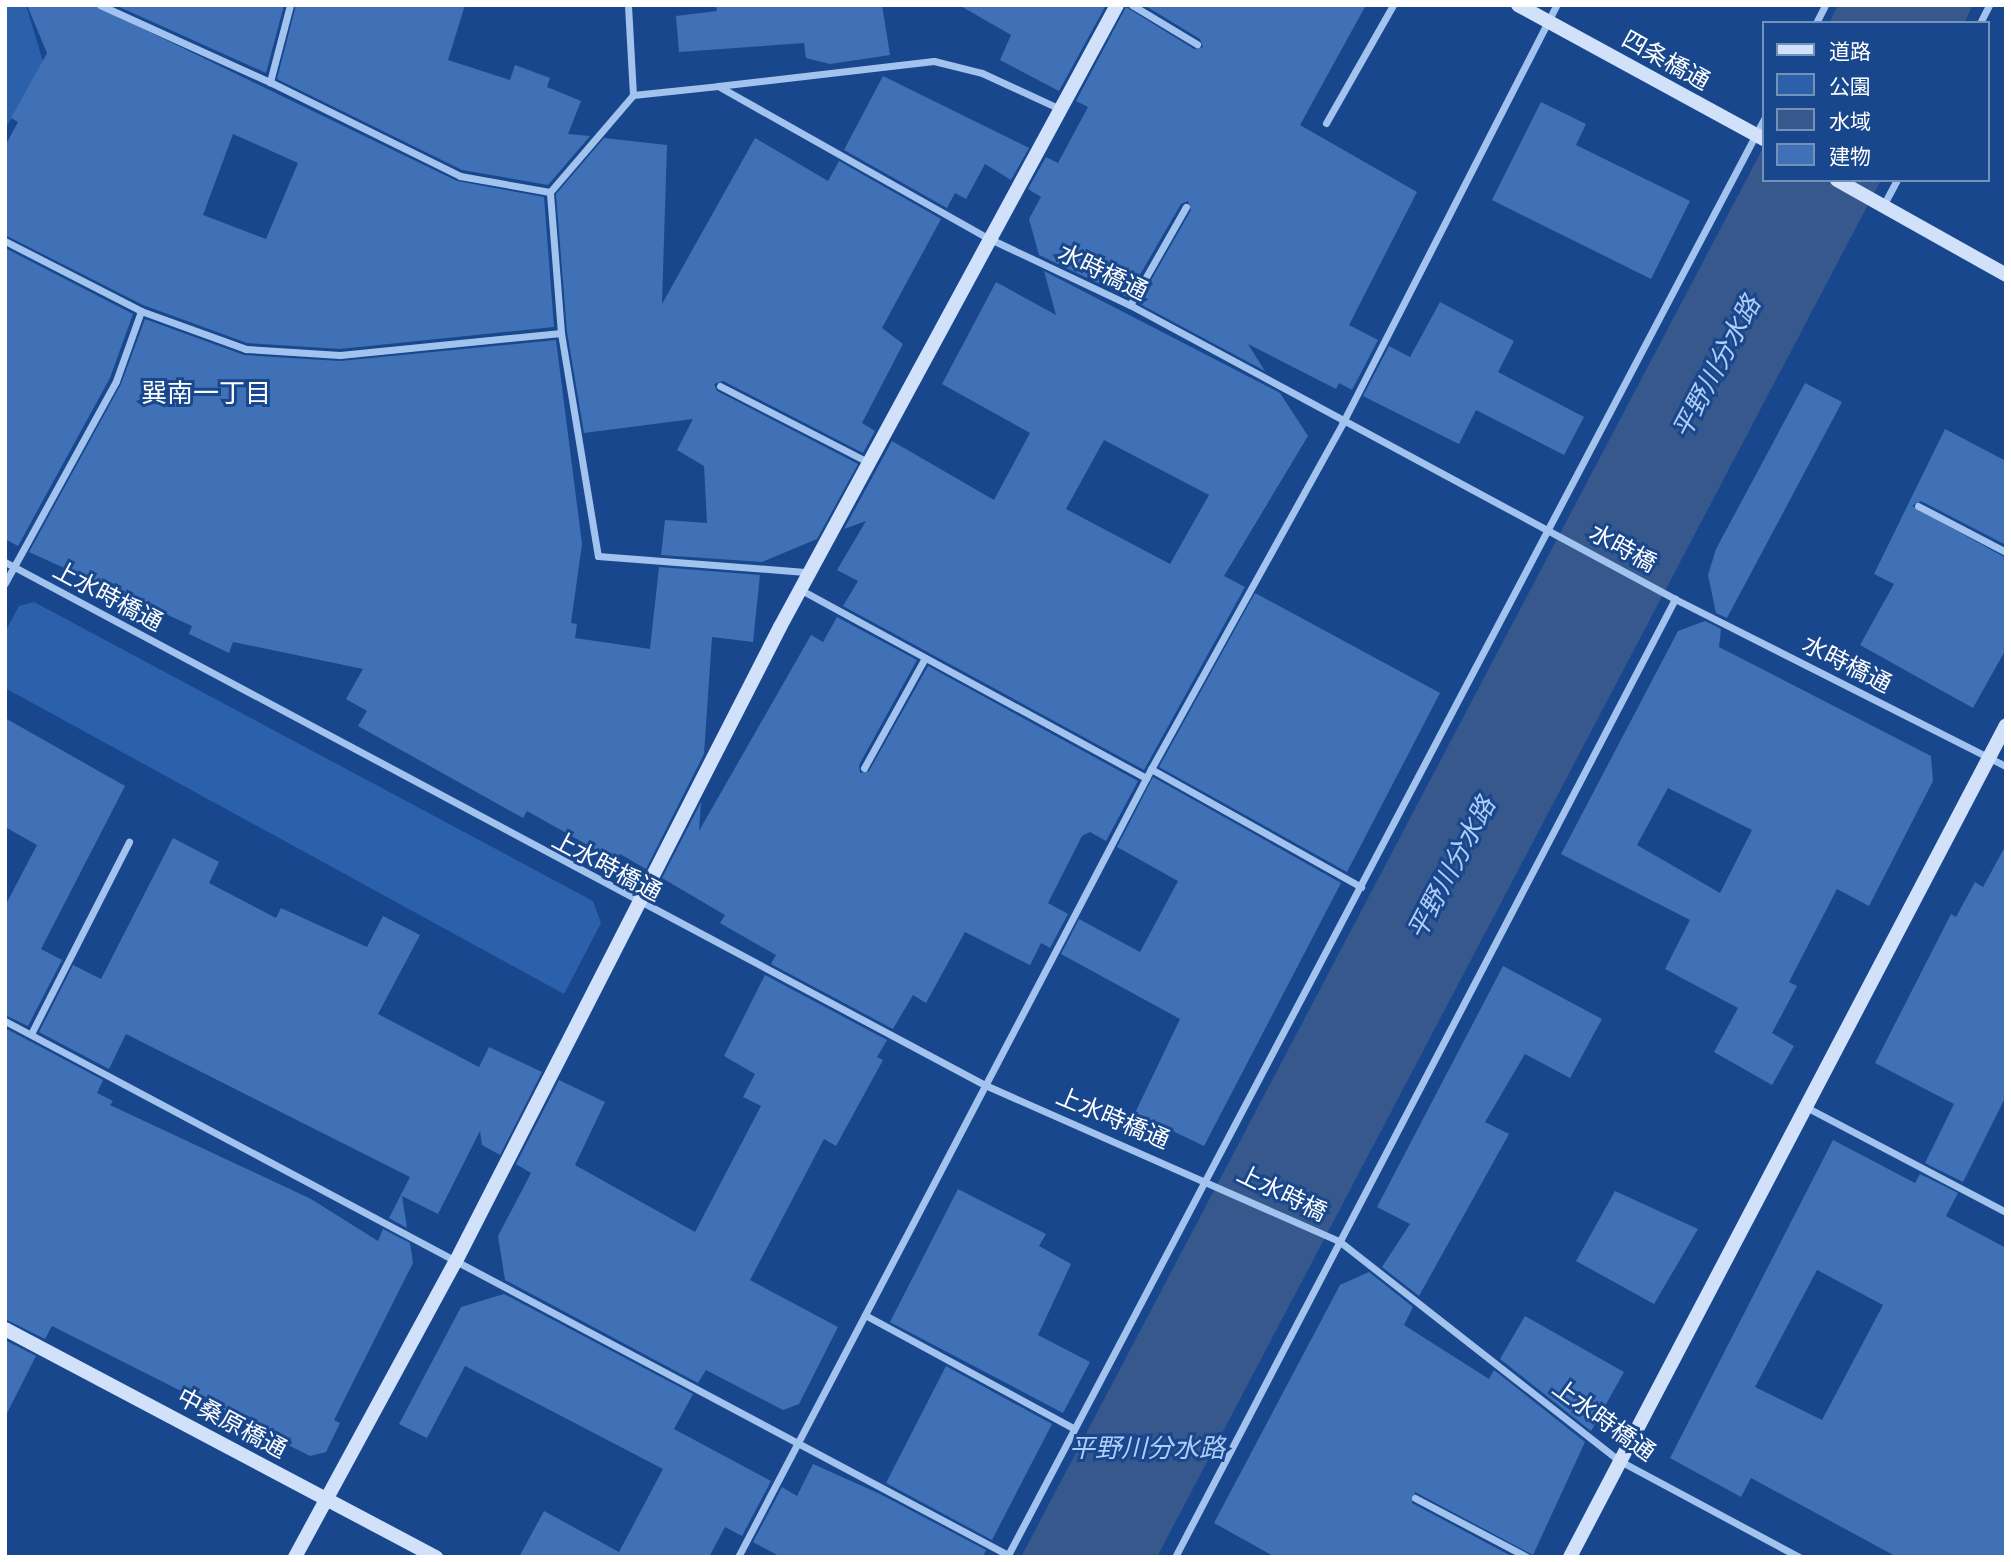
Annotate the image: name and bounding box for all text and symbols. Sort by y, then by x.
legend [1762,21,1990,182]
street label: 四条橋通 [1617,24,1715,96]
text: 道路 [1829,39,1871,64]
text: 公園 [1829,74,1871,99]
text: 水域 [1829,109,1871,134]
text: 建物 [1829,144,1871,169]
street label: 水時橋通 [1054,238,1152,306]
water label: 平野川分水路 [1666,291,1766,443]
district label: 巽南一丁目 [141,377,271,409]
street label: 水時橋 [1585,518,1661,578]
street label: 上水時橋通 [48,555,168,637]
street label: 水時橋通 [1798,629,1896,699]
water label: 平野川分水路 [1401,792,1501,944]
street label: 上水時橋通 [547,825,667,907]
street label: 上水時橋通 [1052,1081,1174,1155]
street label: 上水時橋 [1233,1159,1331,1227]
street label: 上水時橋通 [1547,1373,1661,1467]
street label: 中桑原橋通 [172,1382,292,1464]
water label: 平野川分水路 [1069,1432,1225,1464]

